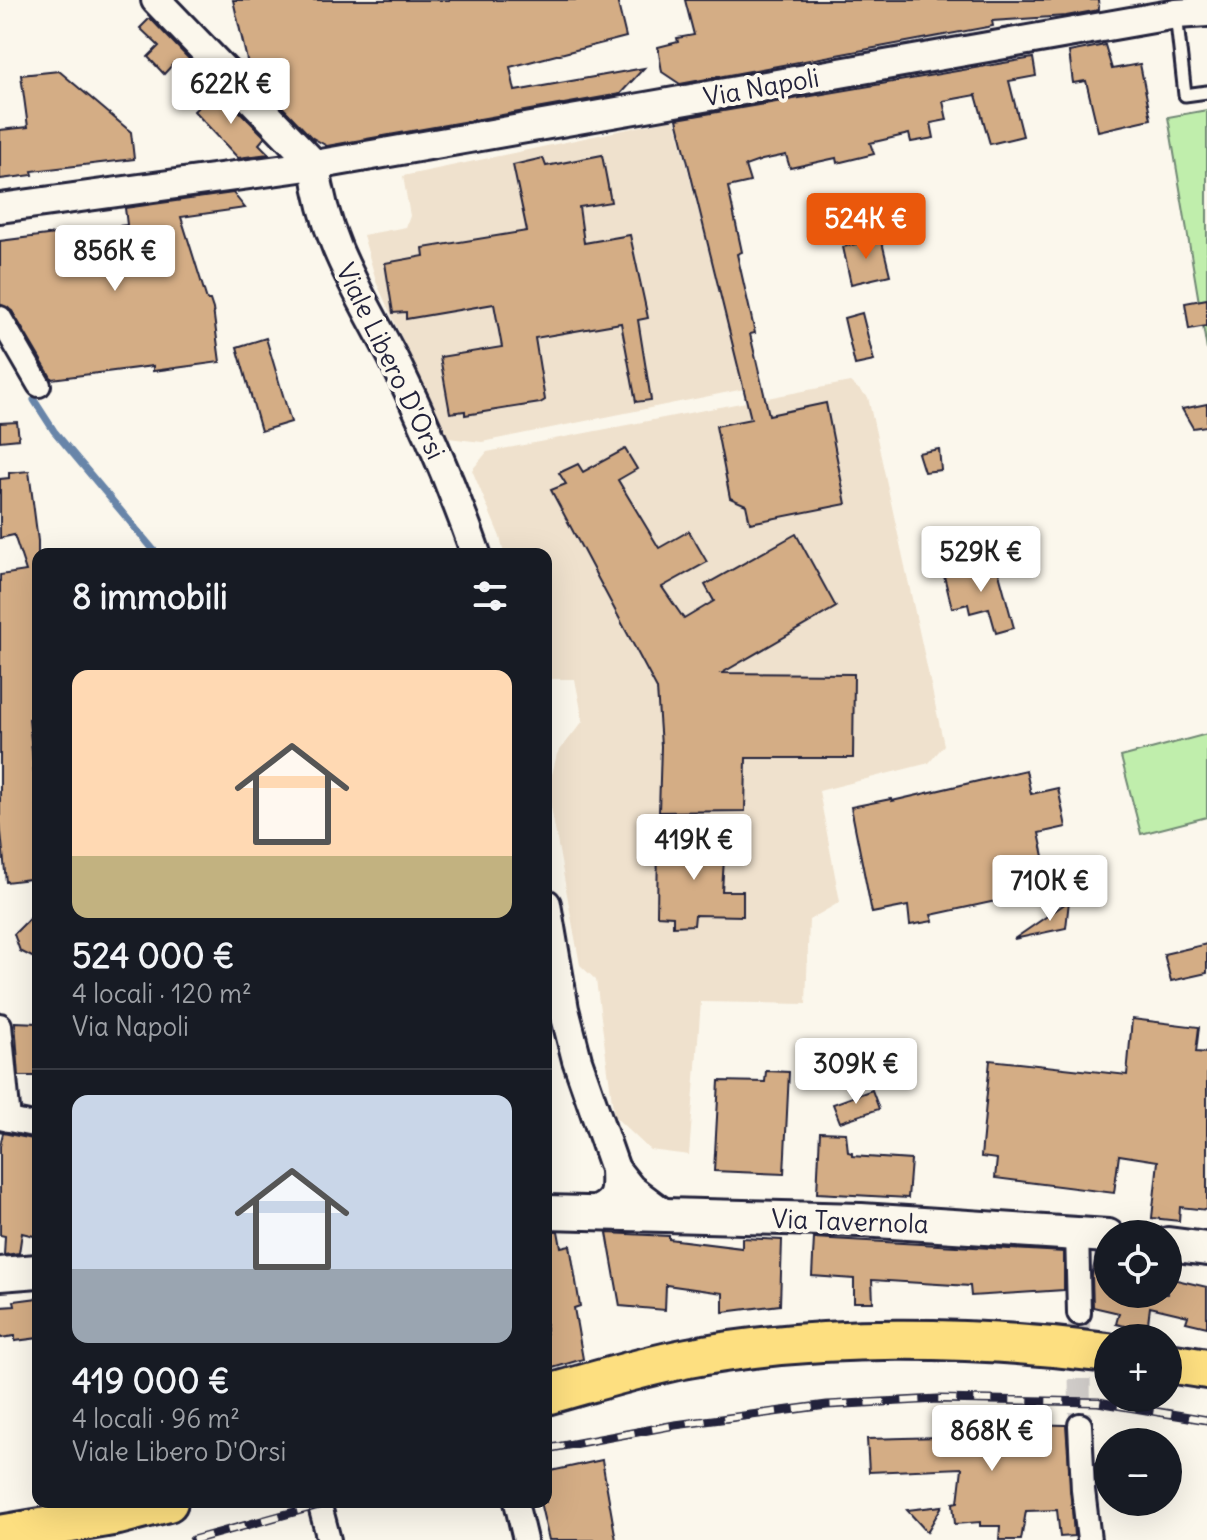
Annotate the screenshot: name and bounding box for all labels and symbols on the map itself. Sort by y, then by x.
pin: 622K € [166,58,296,126]
street label: Via Napoli [701,61,821,113]
pin: 524K € [801,193,931,261]
pin: 856K € [50,225,180,293]
street label: Viale Libero D'Orsi [329,257,453,465]
pin: 529K € [916,526,1046,594]
pin: 419K € [629,814,759,882]
pin: 710K € [985,855,1115,923]
pin: 309K € [791,1038,921,1106]
street label: Via Tavernola [771,1202,929,1240]
pin: 868K € [927,1405,1057,1473]

